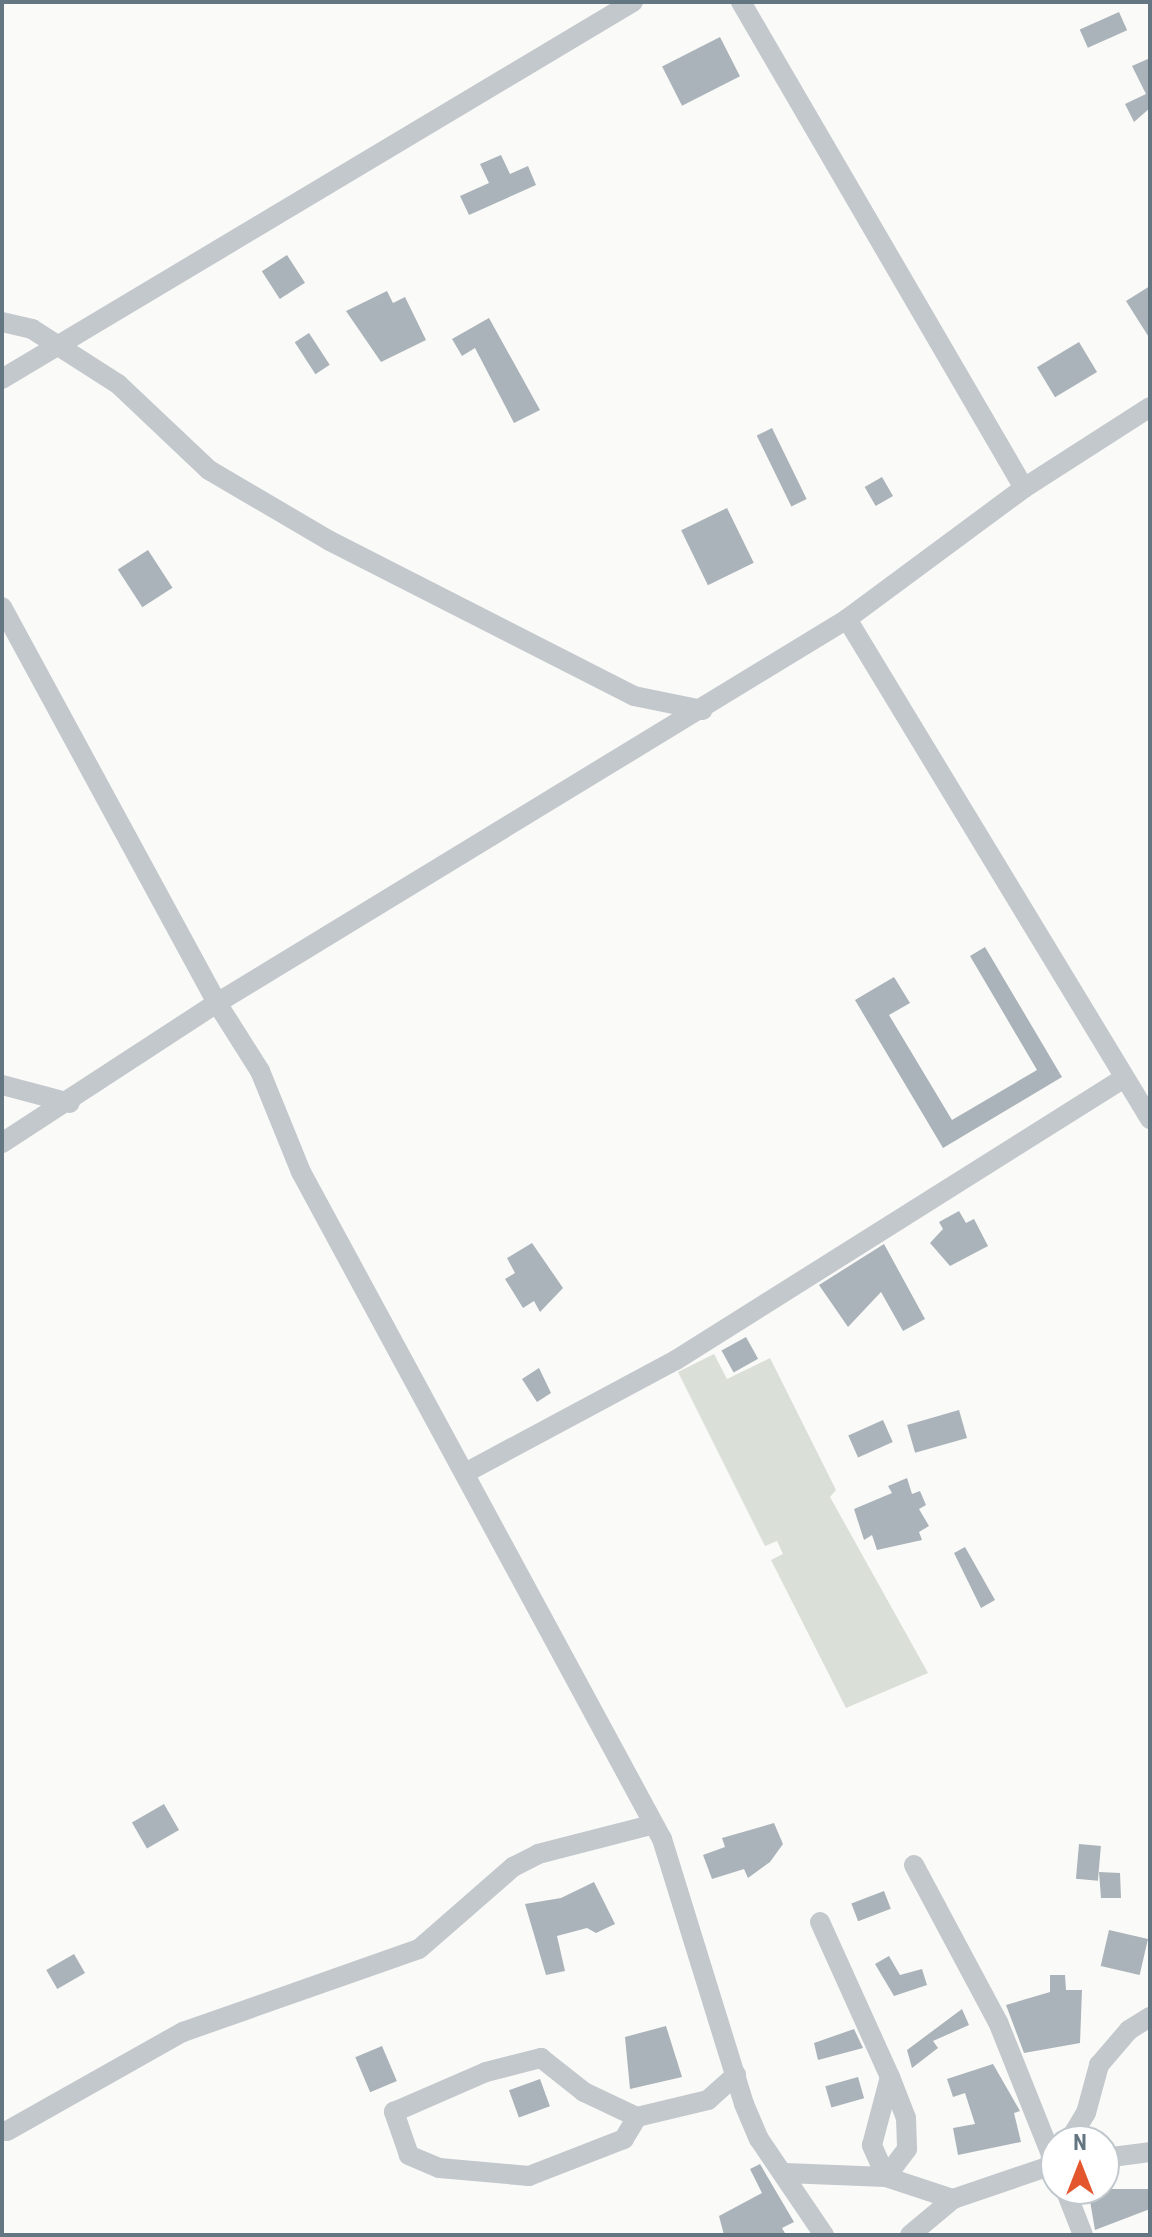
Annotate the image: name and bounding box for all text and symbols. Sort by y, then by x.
north arrow [1040,2125,1120,2205]
text: N [1073,2130,1087,2155]

